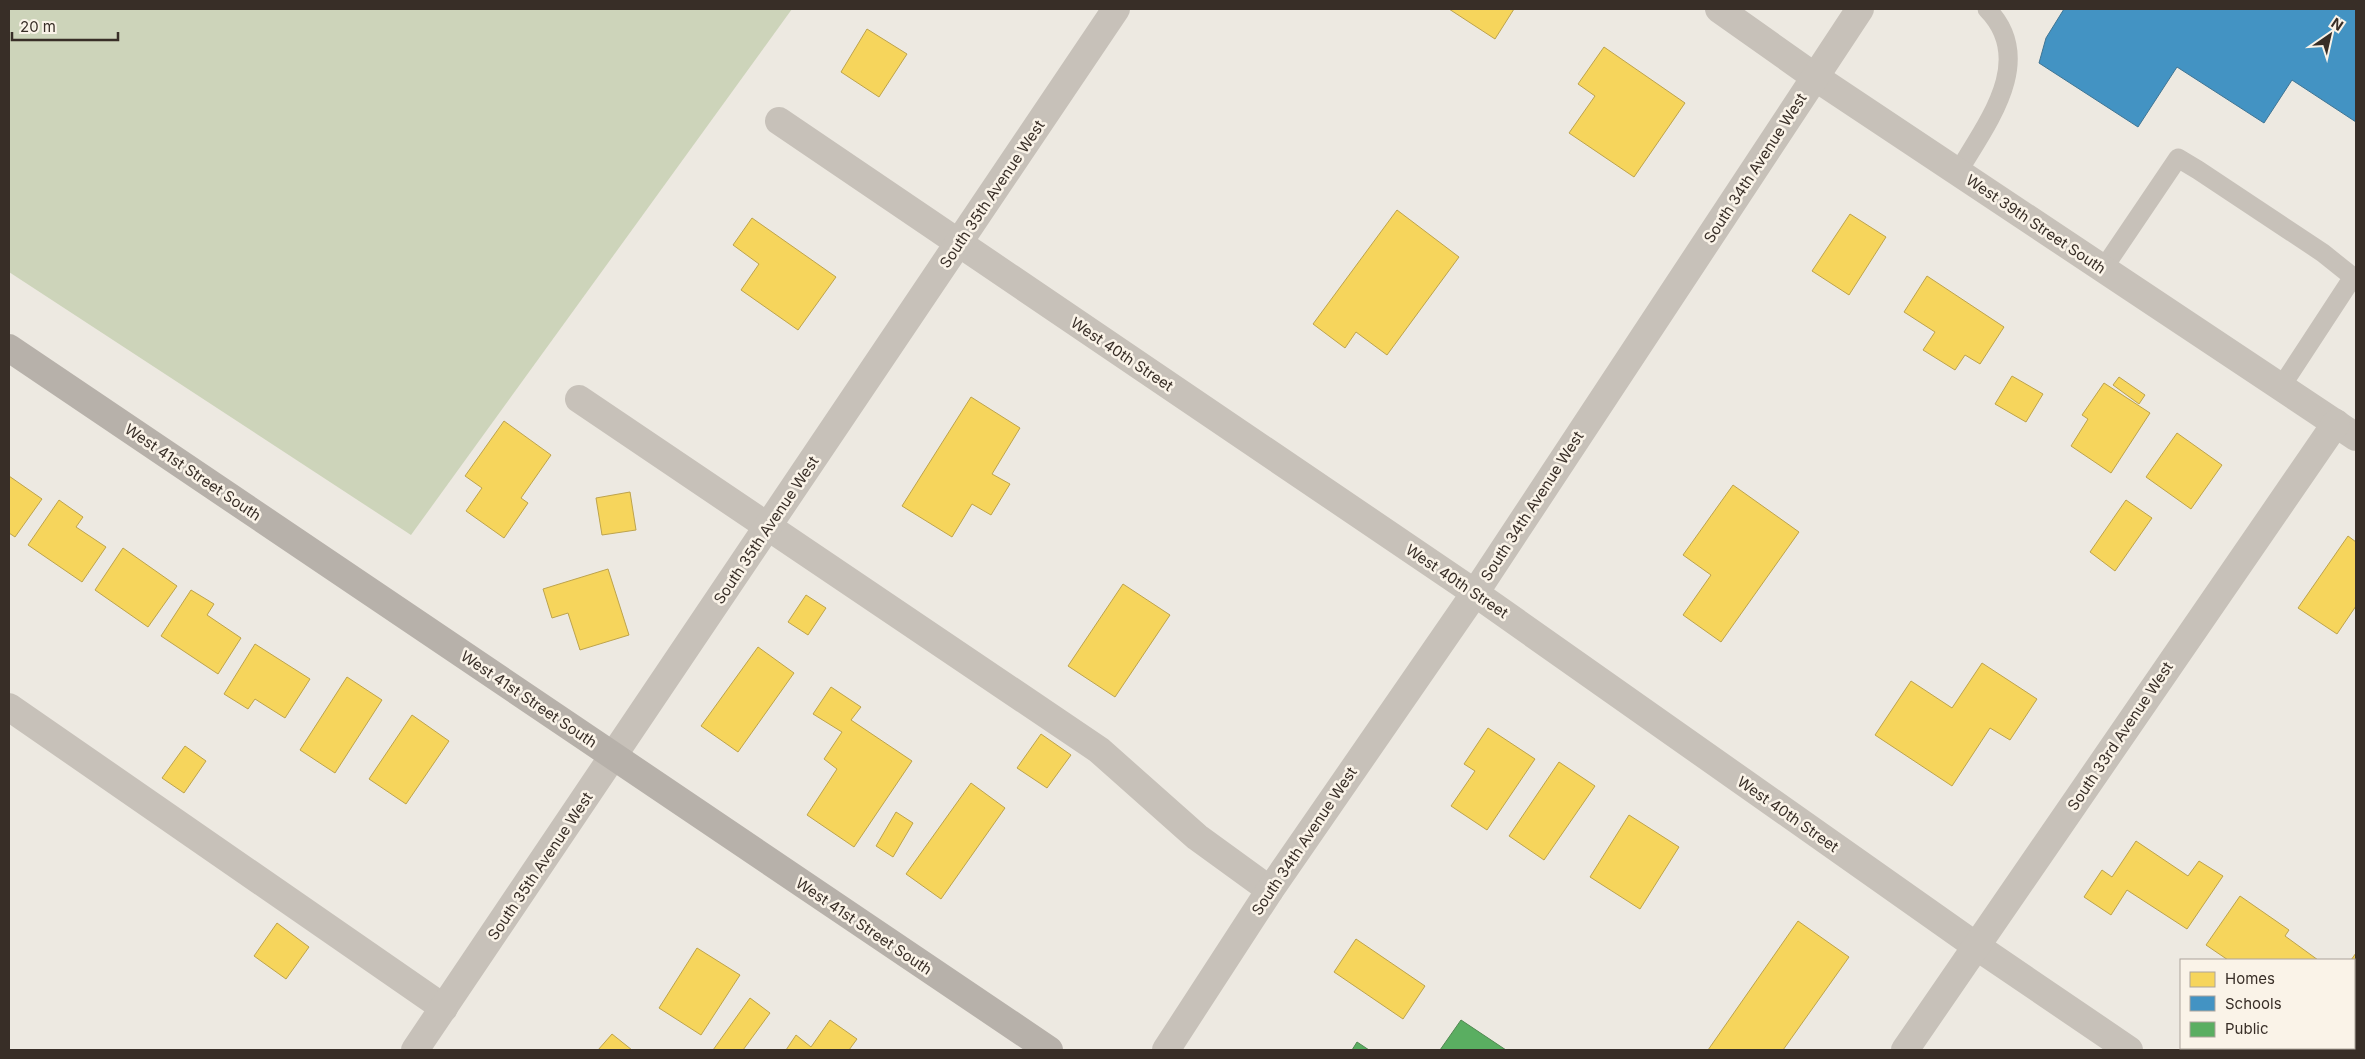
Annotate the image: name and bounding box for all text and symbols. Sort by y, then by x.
scale bar [12,10,119,42]
north arrow [2305,10,2355,60]
text: N [2328,14,2347,34]
text: 20 m [20,17,56,36]
street label: South 34th Avenue West [1699,89,1811,247]
street label: South 35th Avenue West [935,116,1049,272]
street label: West 39th Street South [1963,170,2109,278]
street label: West 40th Street [1067,313,1177,395]
street label: West 41st Street South [121,419,265,525]
street label: South 34th Avenue West [1476,427,1588,585]
street label: South 35th Avenue West [709,452,823,608]
street label: West 40th Street [1402,540,1512,622]
street label: West 41st Street South [457,646,601,752]
street label: South 33rd Avenue West [2063,658,2177,814]
street label: South 34th Avenue West [1247,763,1361,919]
street label: West 40th Street [1734,772,1842,856]
street label: South 35th Avenue West [483,788,597,944]
street label: West 41st Street South [792,873,936,979]
legend [2180,959,2355,1049]
text: Homes [2225,969,2275,988]
text: Schools [2225,994,2282,1013]
text: Public [2225,1019,2268,1038]

